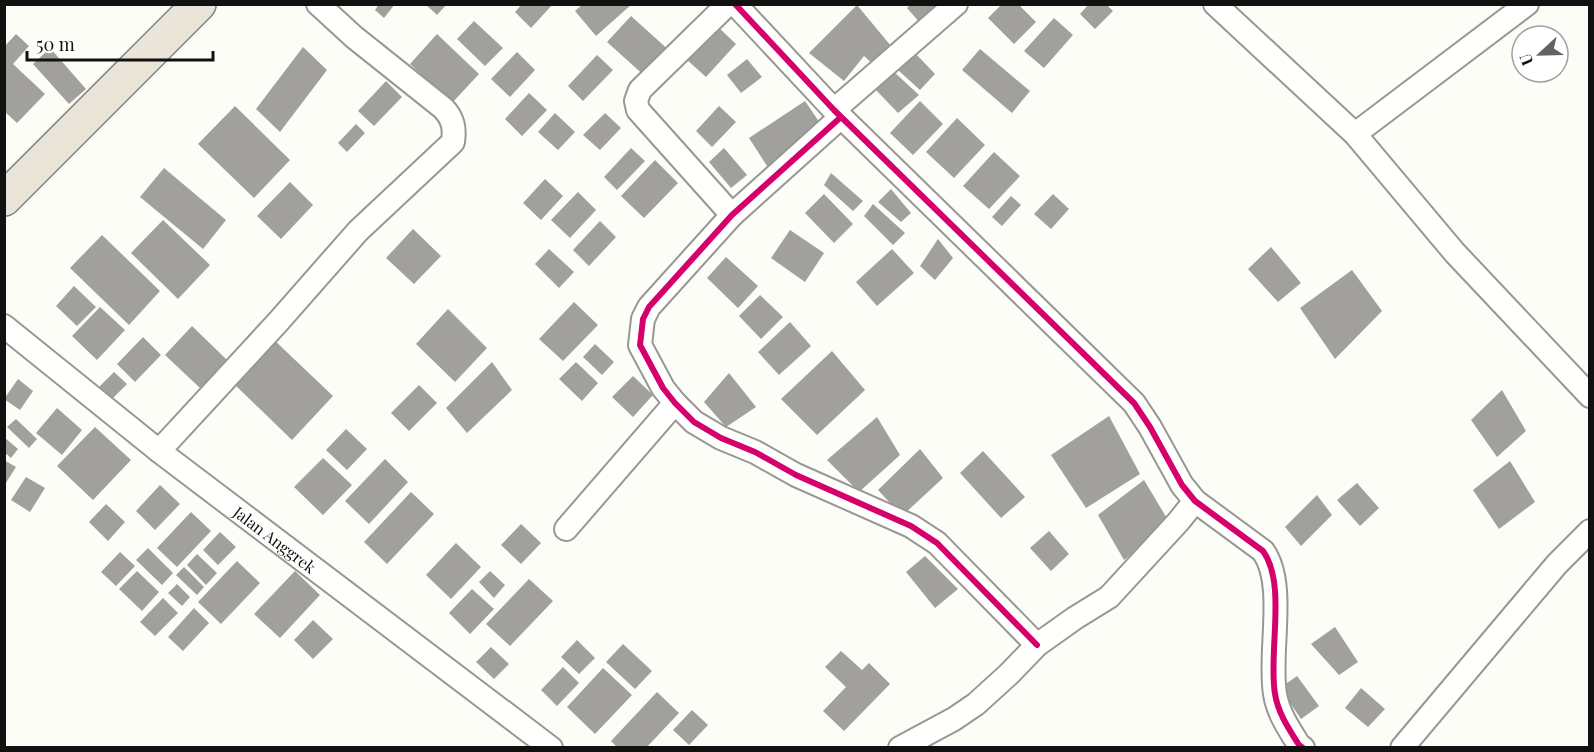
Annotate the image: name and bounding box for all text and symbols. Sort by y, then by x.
scale bar [27,24,213,62]
north arrow [1510,24,1570,84]
text: 50 m [36,32,75,56]
text: U [1514,51,1537,69]
street label: Jalan Anggrek [229,500,321,577]

